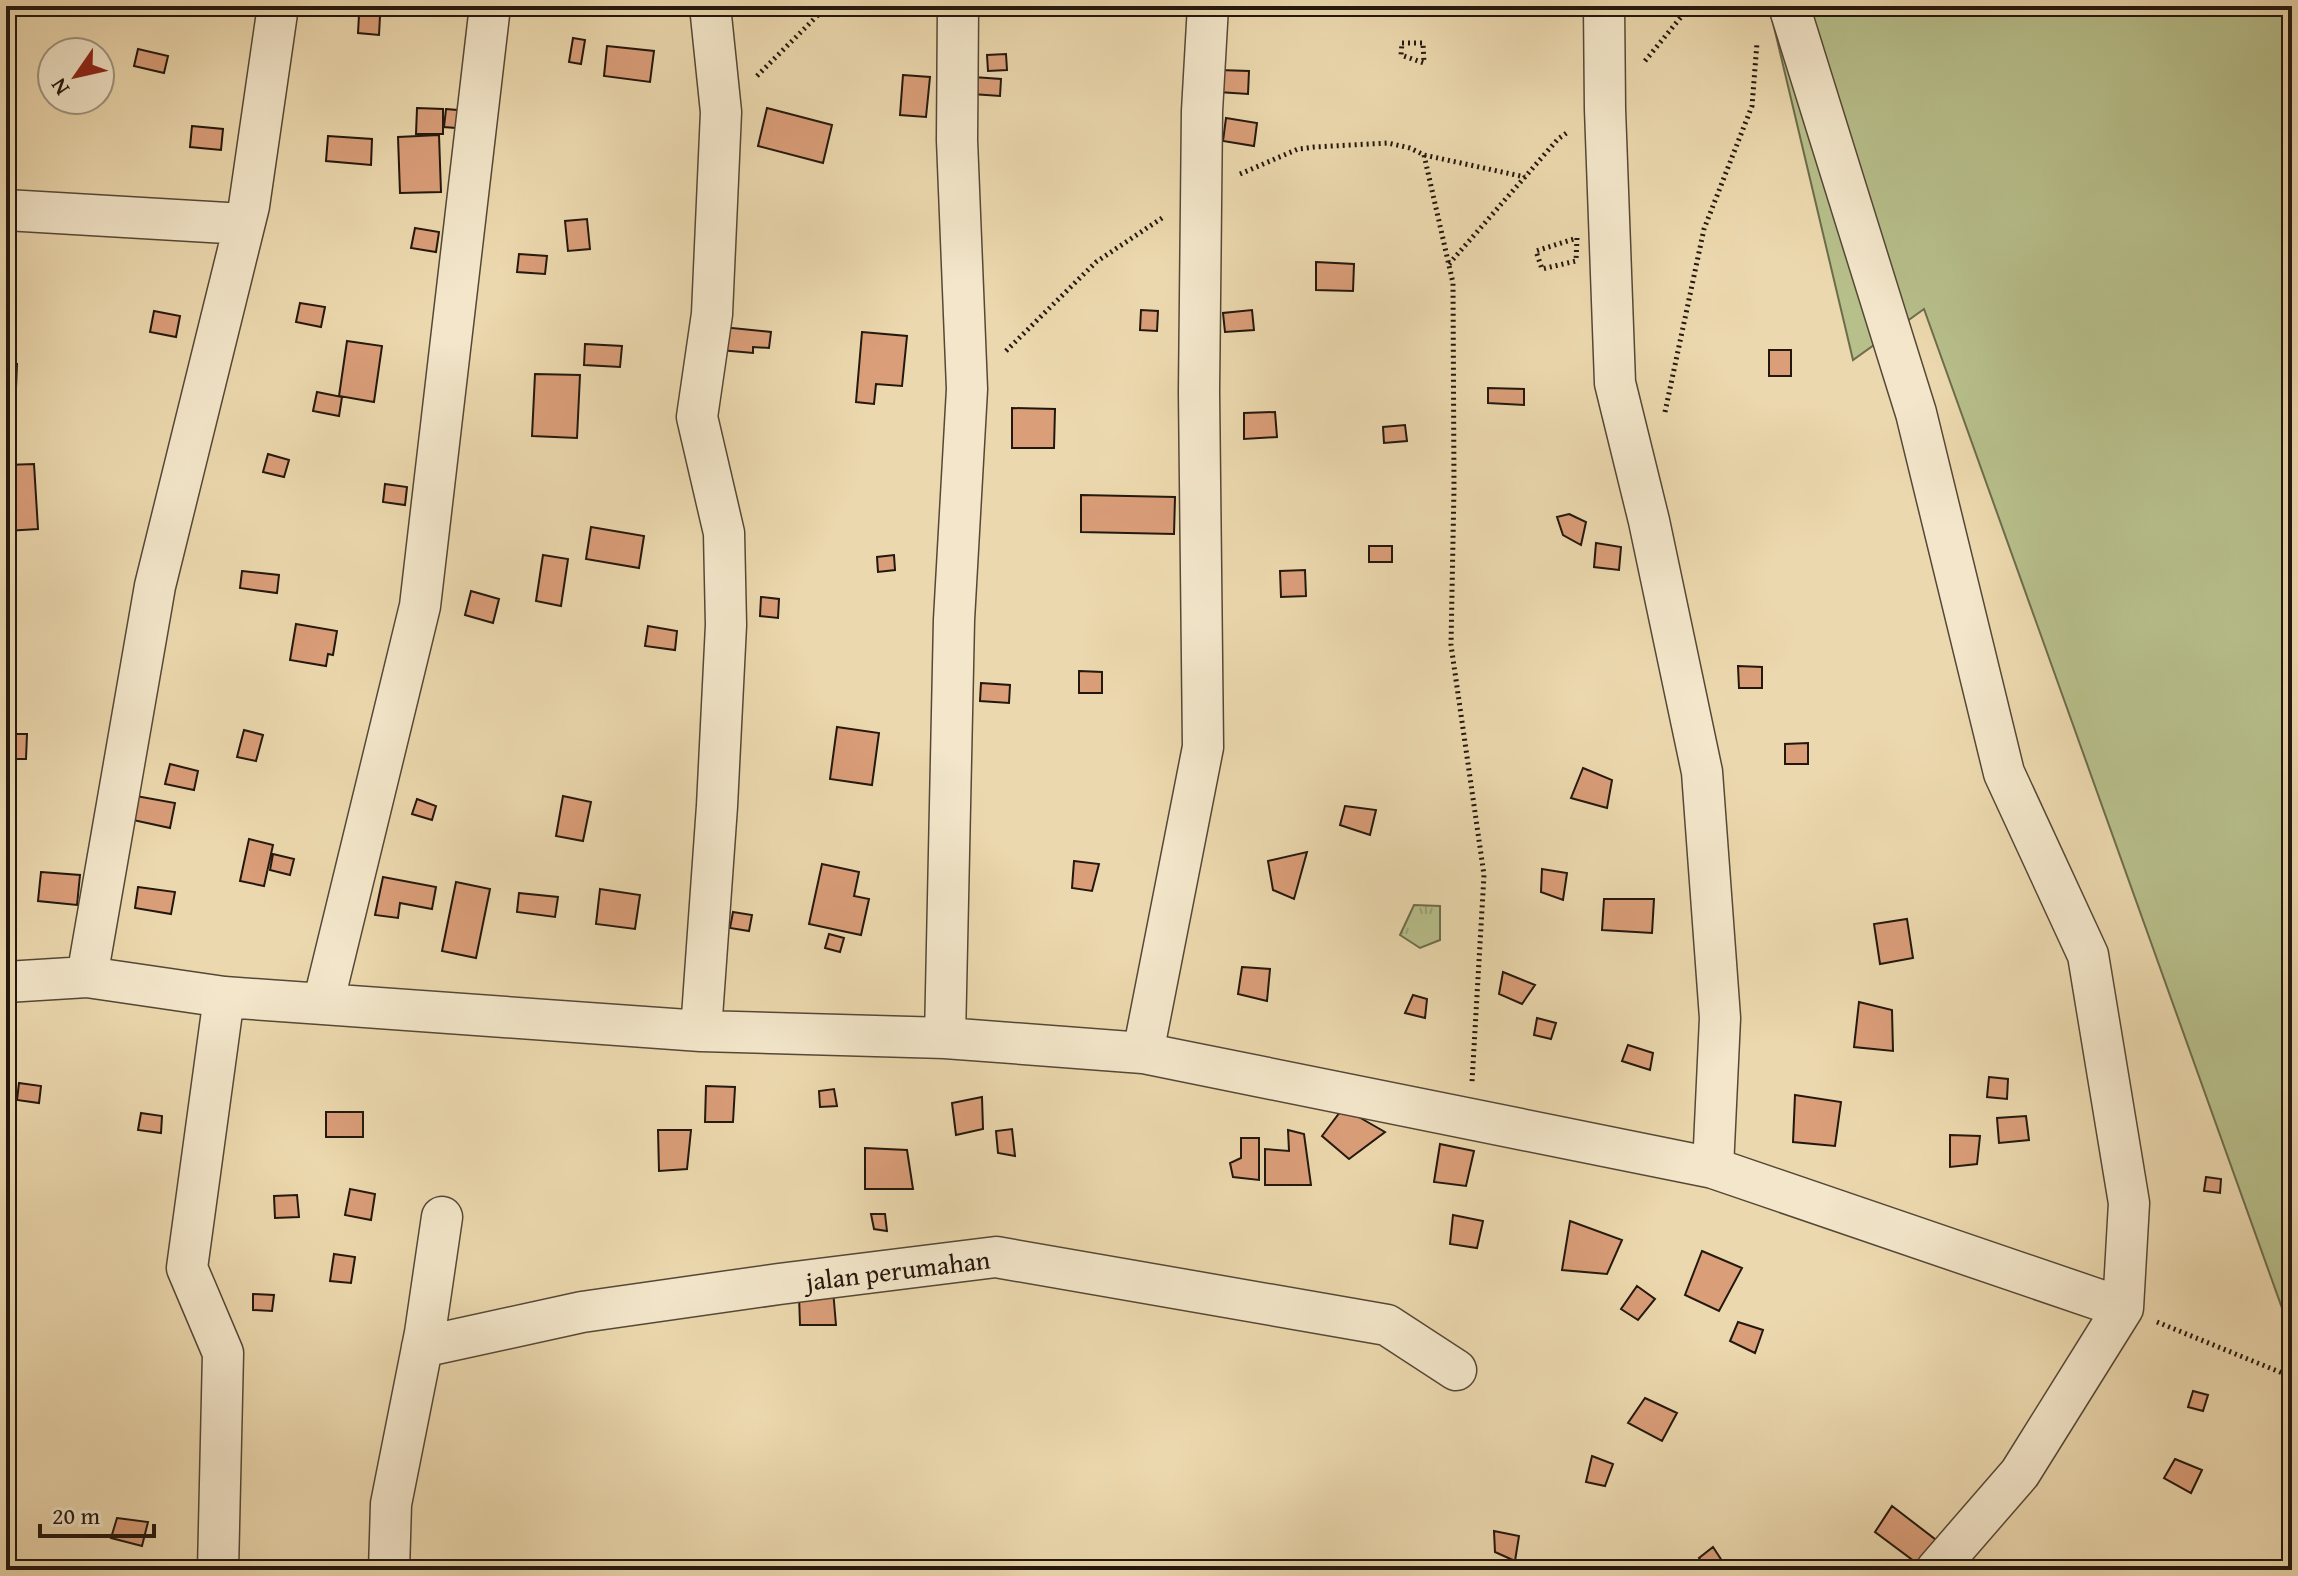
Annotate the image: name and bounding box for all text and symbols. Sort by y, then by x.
north arrow [36,36,116,116]
text: N [42,72,77,102]
street label: jalan perumahan [800,1239,993,1301]
scale bar [40,1488,154,1538]
text: 20 m [52,1498,100,1533]

